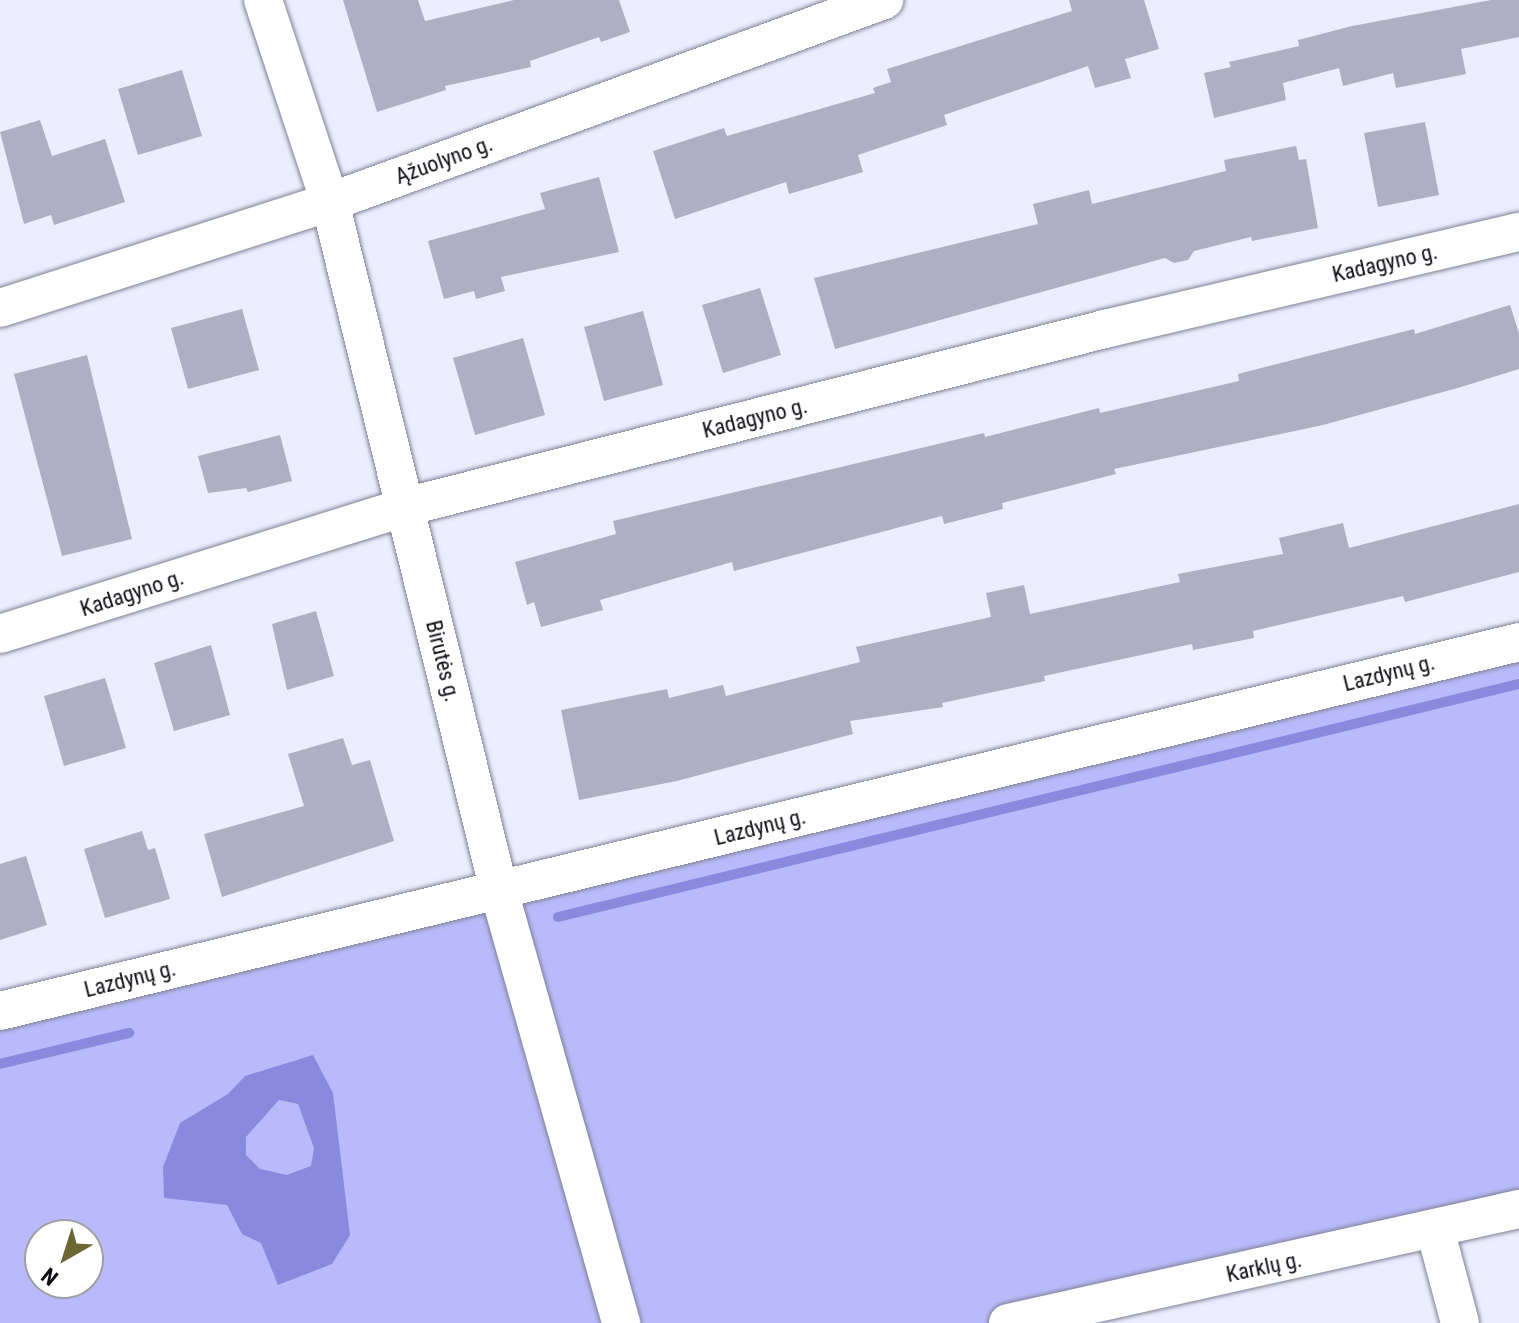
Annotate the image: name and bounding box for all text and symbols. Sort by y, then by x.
street label: Ąžuolyno g. [392,130,496,190]
street label: Kadagyno g. [1330,238,1440,288]
street label: Kadagyno g. [700,392,810,444]
street label: Kadagyno g. [77,564,187,622]
street label: Birutės g. [420,618,466,704]
street label: Lazdynų g. [1340,649,1438,697]
street label: Lazdynų g. [711,803,809,851]
street label: Lazdynų g. [81,955,179,1003]
north arrow [24,1219,104,1299]
street label: Karklų g. [1224,1246,1304,1288]
text: N [37,1263,63,1290]

